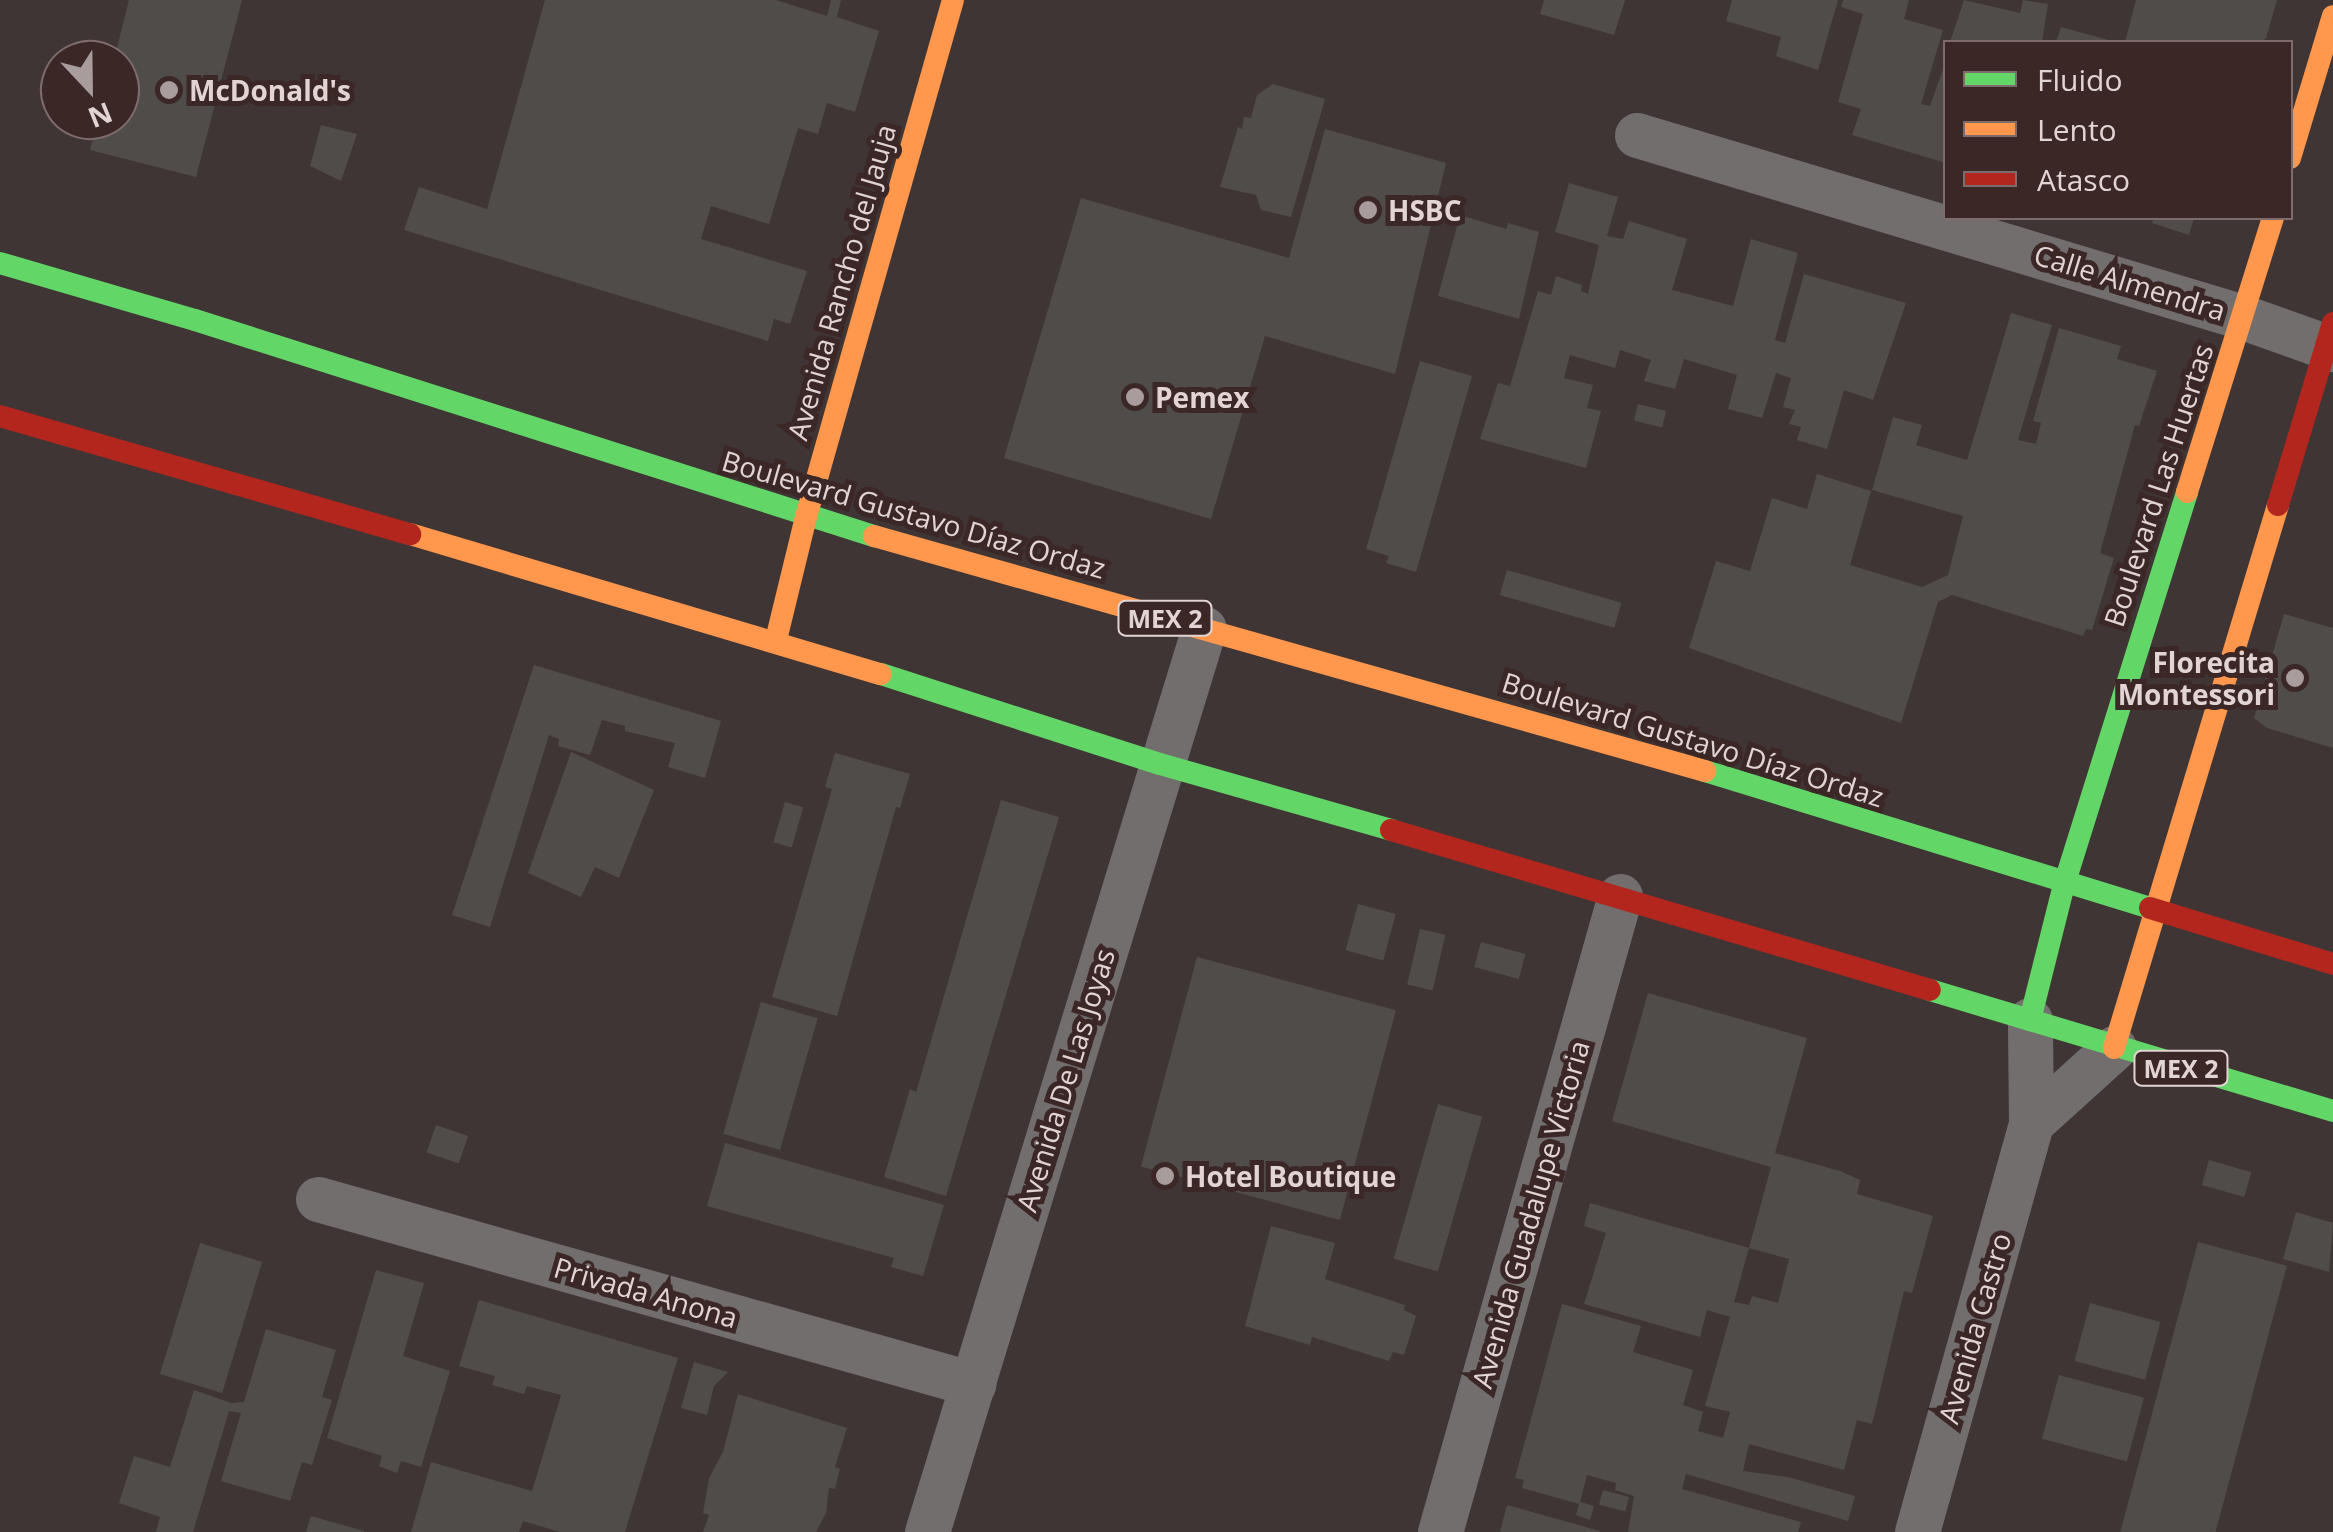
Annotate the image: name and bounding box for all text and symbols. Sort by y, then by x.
north arrow [40,40,140,140]
legend [1943,40,2293,220]
text: Fluido [2037,59,2122,100]
place label: McDonald's [189,73,351,107]
marker: McDonald's [158,79,180,101]
text: N [83,94,118,138]
text: Lento [2037,109,2117,150]
street label: Avenida Rancho del Jauja [780,120,902,444]
text: Atasco [2037,159,2130,200]
place label: HSBC [1388,193,1462,227]
marker: HSBC [1357,199,1379,221]
street label: Calle Almendra [2030,237,2230,327]
street label: Boulevard Las Huertas [2096,340,2220,630]
place label: Pemex [1155,380,1249,414]
marker: Pemex [1124,386,1146,408]
street label: Boulevard Gustavo Díaz Ordaz [718,443,1110,585]
road number: MEX 2 [1115,598,1215,638]
place label: Florecita Montessori [2118,645,2275,711]
street label: Boulevard Gustavo Díaz Ordaz [1498,665,1888,813]
marker: Florecita Montessori [2284,667,2306,689]
street label: Avenida De Las Joyas [1009,945,1121,1215]
street label: Avenida Guadalupe Victoria [1464,1036,1596,1392]
road number: MEX 2 [2131,1048,2231,1088]
place label: Hotel Boutique [1185,1159,1396,1193]
marker: Hotel Boutique [1154,1165,1176,1187]
street label: Avenida Castro [1931,1229,2017,1427]
street label: Privada Anona [550,1250,742,1334]

